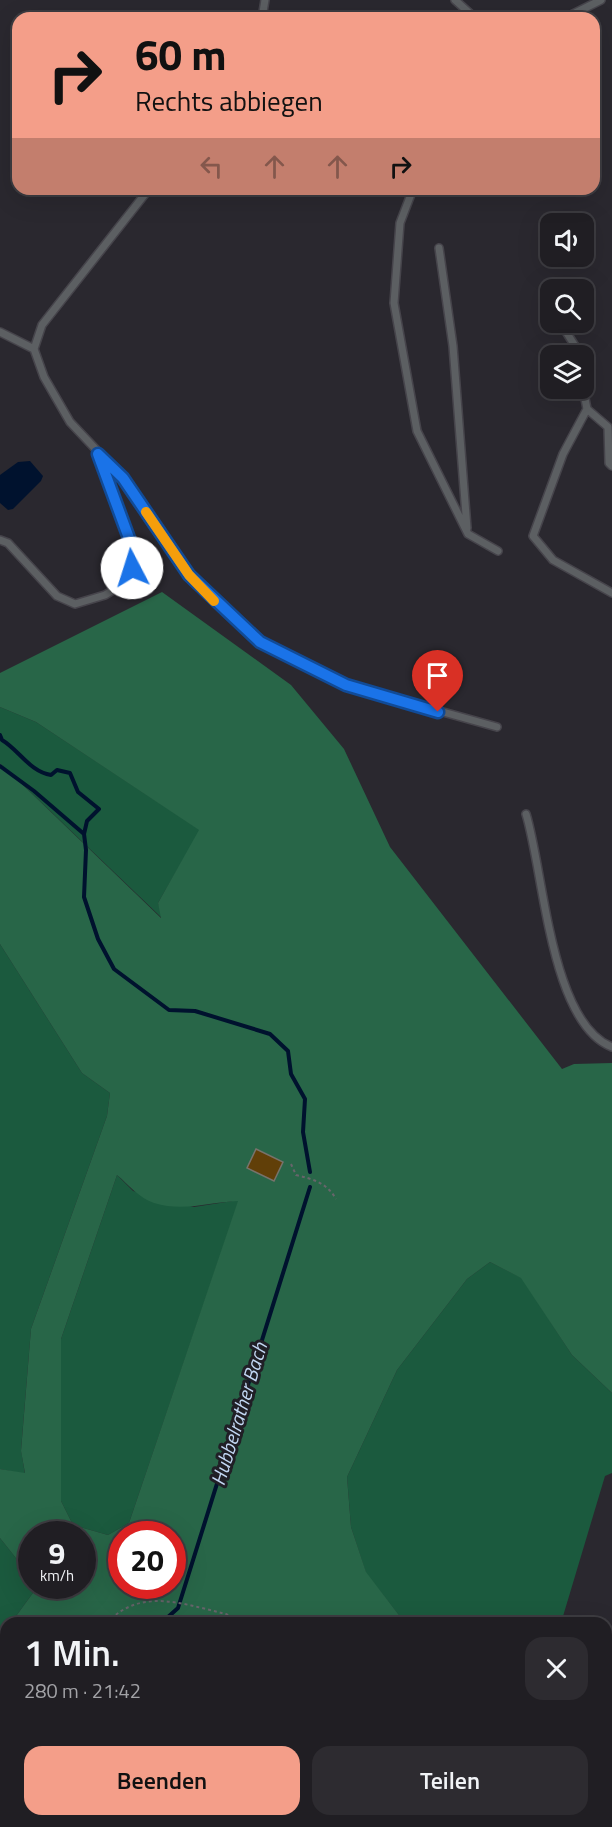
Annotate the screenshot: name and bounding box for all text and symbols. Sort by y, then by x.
text: 60 m [135,22,227,86]
icon: right [36,36,114,114]
text: Rechts abbiegen [135,80,323,121]
icon: left [195,150,228,183]
icon: ahead [258,150,291,183]
icon: ahead [321,150,354,183]
icon: right [384,150,417,183]
map controls [540,213,594,399]
button: sound [540,213,594,267]
button: search [540,279,594,333]
button: layers [540,345,594,399]
position arrow [100,536,164,600]
pin [412,650,463,712]
icon: arrive [421,659,454,692]
water label: Hubbelrather Bach [202,1338,275,1489]
speed limit sign: 20 [108,1521,186,1599]
text: 9 [49,1530,65,1576]
text: km/h [40,1564,74,1587]
text: 1 Min. [24,1625,120,1680]
button: close [525,1637,588,1700]
text: 280 m · 21:42 [24,1675,141,1706]
button: Beenden [24,1746,300,1815]
button: Teilen [312,1746,588,1815]

